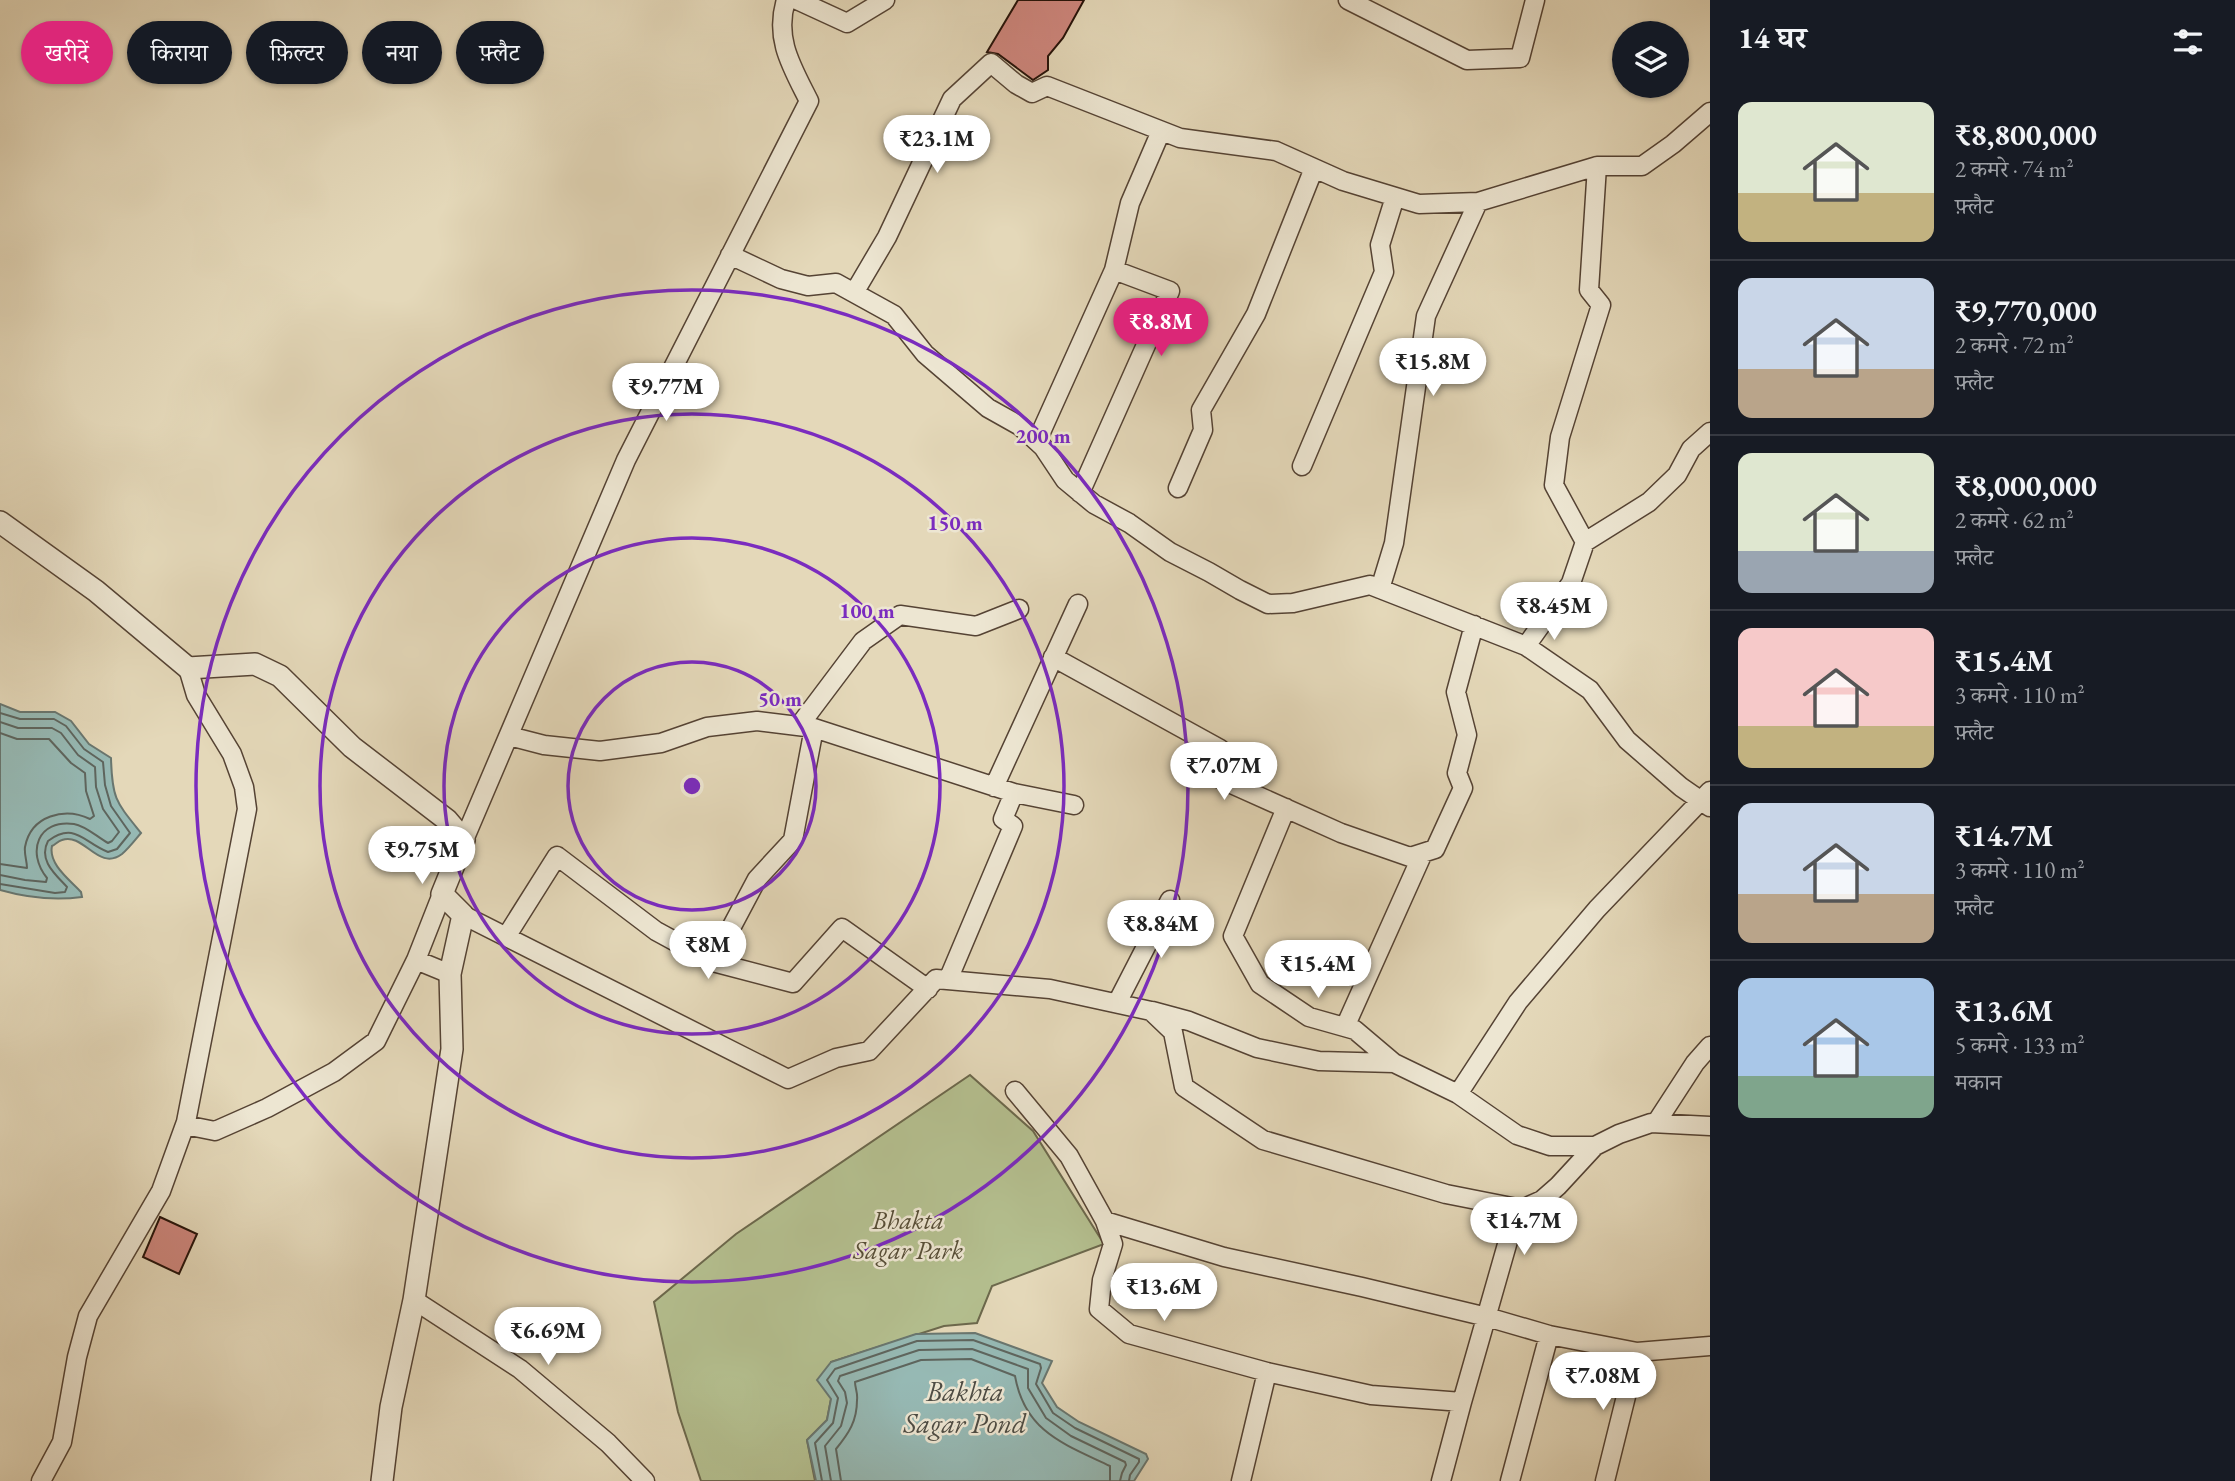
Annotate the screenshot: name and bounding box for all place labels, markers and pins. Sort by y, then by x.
pin: ₹23.1M [880,116,994,175]
pin: ₹8.8M [1112,298,1210,358]
pin: ₹15.8M [1376,338,1490,398]
pin: ₹9.77M [609,364,723,423]
pin: ₹8.45M [1497,582,1611,642]
pin: ₹7.07M [1167,742,1281,802]
centre of rings [680,774,704,798]
pin: ₹9.75M [365,826,479,886]
pin: ₹8.84M [1104,900,1218,960]
pin: ₹8M [674,922,742,981]
pin: ₹15.4M [1261,940,1375,1000]
pin: ₹14.7M [1467,1198,1581,1257]
pin: ₹13.6M [1107,1264,1221,1323]
pin: ₹6.69M [491,1308,605,1367]
pin: ₹7.08M [1546,1352,1660,1412]

